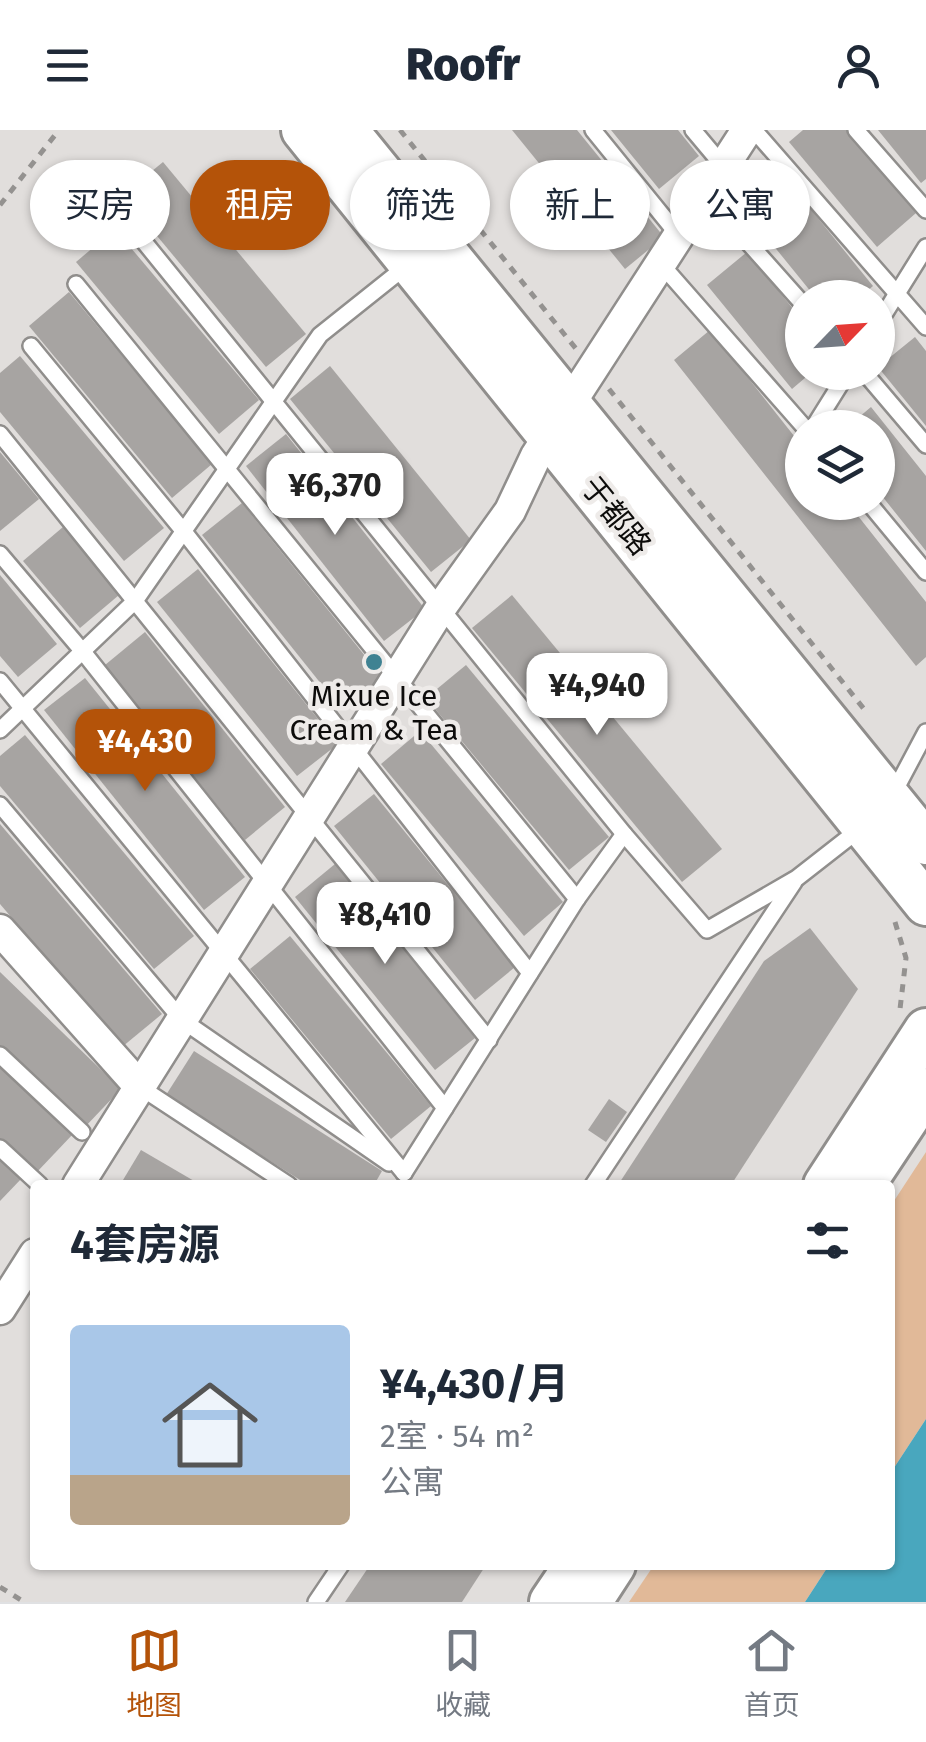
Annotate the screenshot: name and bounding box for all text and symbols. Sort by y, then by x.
icon: menu [40,38,95,93]
text: Roofr [406,38,520,92]
icon: person [831,38,886,93]
chip: 买房 [30,160,170,250]
chip: 租房 [190,160,330,250]
chip: 筛选 [350,160,490,250]
chip: 新上 [510,160,650,250]
chip: 公寓 [670,160,810,250]
north arrow [785,280,895,390]
map controls [785,280,895,520]
button: layers [785,410,895,520]
pin: ¥6,370 [254,453,416,538]
text: ¥6,370 [288,466,382,504]
street label: 于都路 [574,470,658,562]
marker: Mixue Ice Cream & Tea [363,651,385,673]
pin: ¥4,940 [516,653,678,738]
text: ¥4,940 [549,666,646,704]
place label: Mixue Ice Cream & Tea [289,678,459,748]
pin: ¥4,430 [64,709,226,794]
text: ¥4,430 [97,722,193,760]
pin: ¥8,410 [304,882,466,967]
text: ¥8,410 [339,895,431,933]
icon: filters [800,1213,855,1268]
text: 4套房源 [70,1220,220,1270]
text: ¥4,430/月 [380,1359,569,1409]
icon: home [150,1365,270,1485]
text: 2室 · 54 m² [380,1417,534,1455]
text: 公寓 [380,1463,444,1501]
tab: 地图 [126,1623,182,1723]
tab: 收藏 [435,1623,491,1723]
tab: 首页 [744,1623,800,1723]

